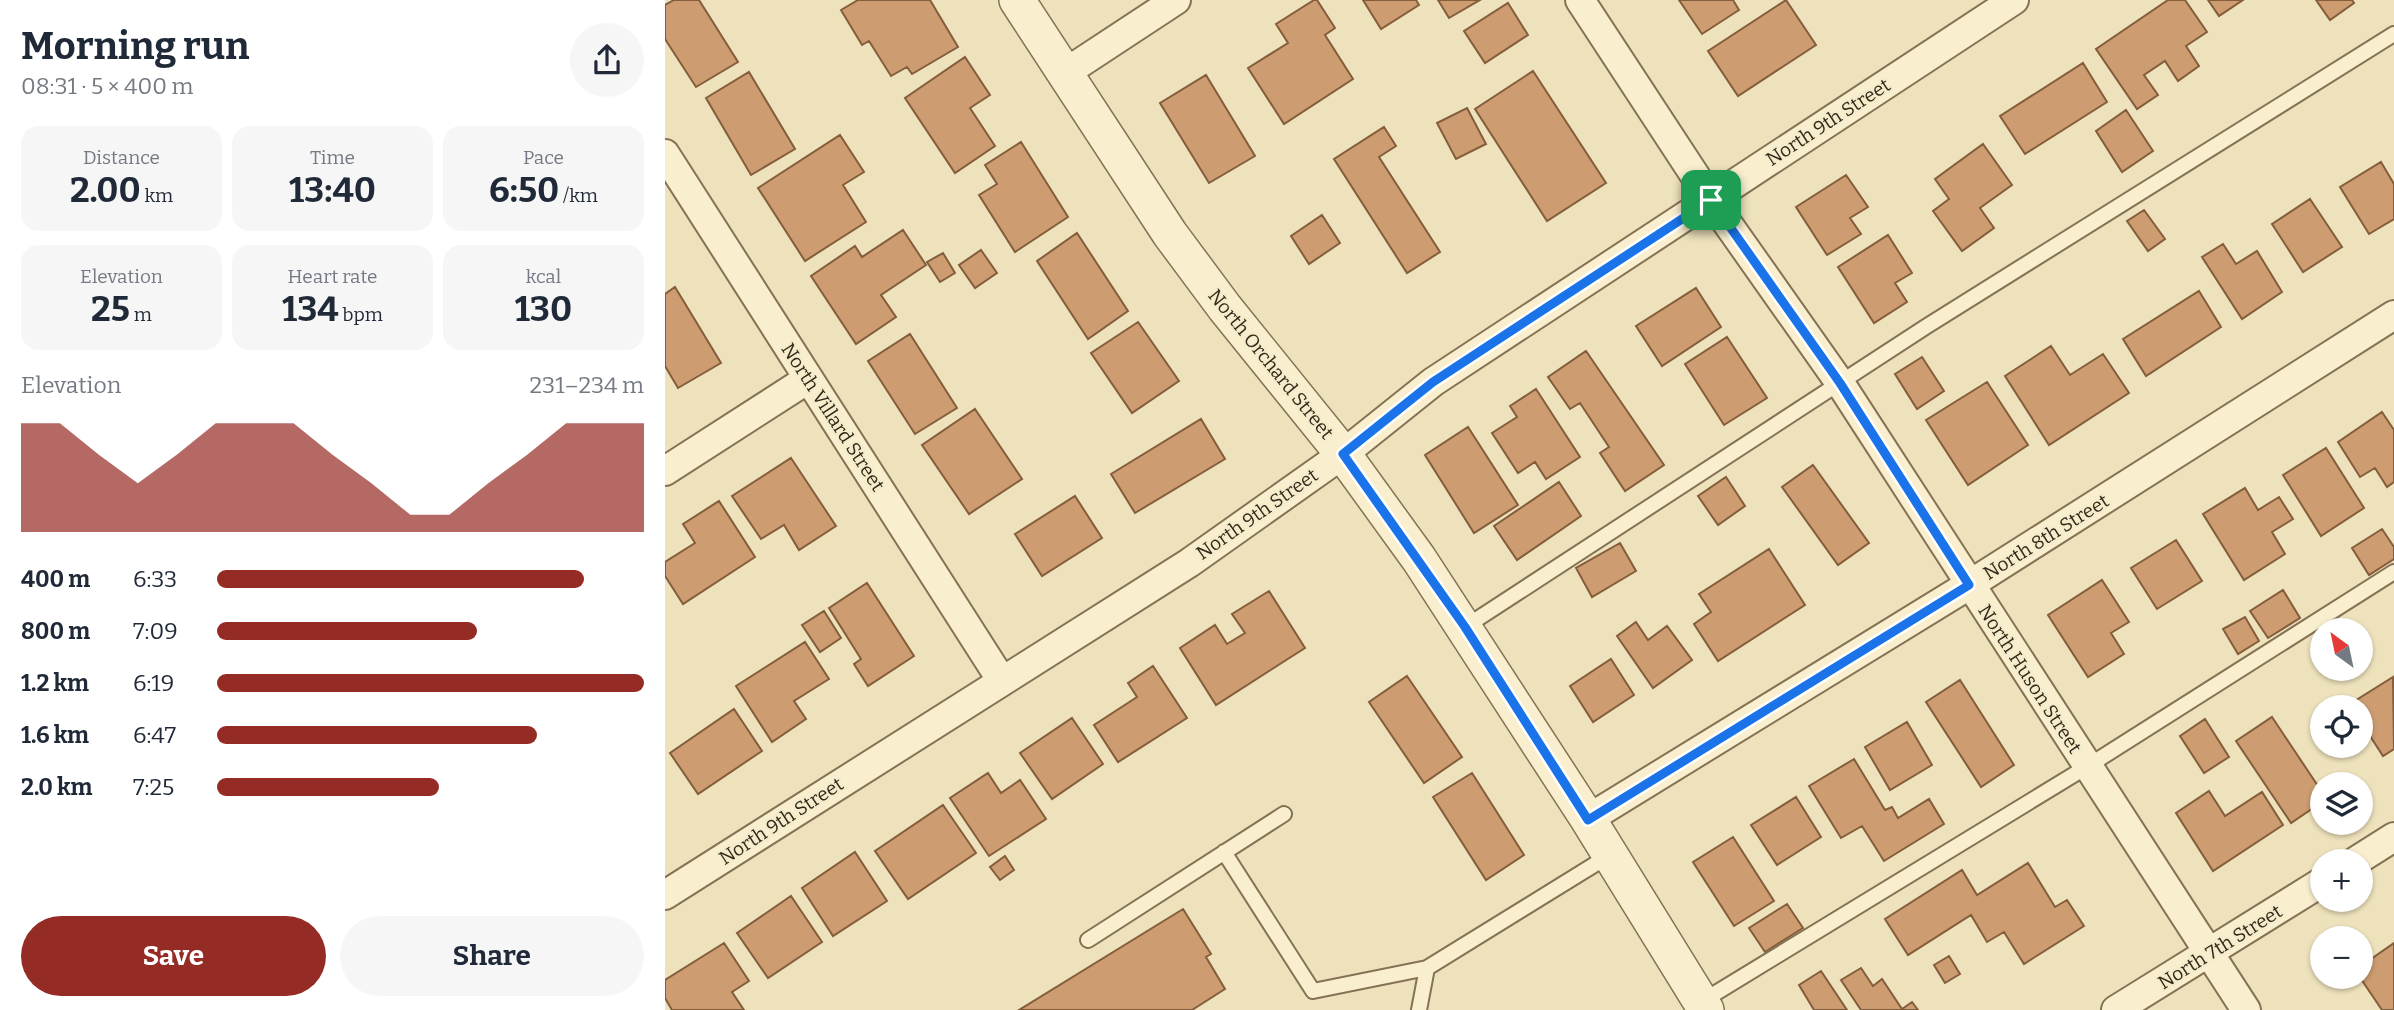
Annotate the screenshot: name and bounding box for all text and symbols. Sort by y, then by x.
text: Morning run [21,23,249,69]
button: share [570,23,644,97]
text: 08:31 · 5 × 400 m [21,72,194,100]
street label: North 9th Street [1762,73,1895,171]
text: Distance [83,146,160,169]
text: Time [310,146,355,169]
text: Pace [523,146,564,169]
text: 2.00 [70,169,141,211]
text: 13:40 [289,169,376,211]
text: 6:50 [489,169,559,211]
pin [1681,170,1741,230]
icon: arrive [1692,181,1730,219]
text: km [141,184,173,207]
text: /km [559,184,598,207]
text: Elevation [80,265,163,288]
text: Heart rate [288,265,377,288]
text: kcal [526,265,561,288]
street label: North Orchard Street [1203,284,1339,444]
text: 25 [91,288,130,330]
text: 134 [282,288,339,330]
text: 130 [515,288,572,330]
text: m [130,303,152,326]
text: bpm [339,303,383,326]
street label: North Villard Street [776,339,890,496]
text: Elevation [21,371,121,399]
text: 231–234 m [530,371,644,399]
street label: North 9th Street [1192,463,1322,565]
street label: North 8th Street [1979,489,2113,585]
text: 400 m [21,565,90,593]
text: 6:33 [133,565,177,593]
street label: North Huson Street [1973,600,2087,758]
text: 800 m [21,617,90,645]
text: 7:09 [133,617,178,645]
north arrow [2310,618,2373,681]
map controls [2310,618,2373,989]
text: 1.2 km [21,669,89,697]
text: 6:19 [133,669,174,697]
button: locate [2310,695,2373,758]
text: 1.6 km [21,721,89,749]
text: 6:47 [133,721,176,749]
street label: North 9th Street [715,772,848,870]
button: layers [2310,772,2373,835]
text: 2.0 km [21,773,92,801]
text: 7:25 [133,773,174,801]
button: + [2310,849,2373,912]
street label: North 7th Street [2154,900,2286,994]
button: Save [21,916,326,996]
button: Share [340,916,644,996]
button: − [2310,926,2373,989]

